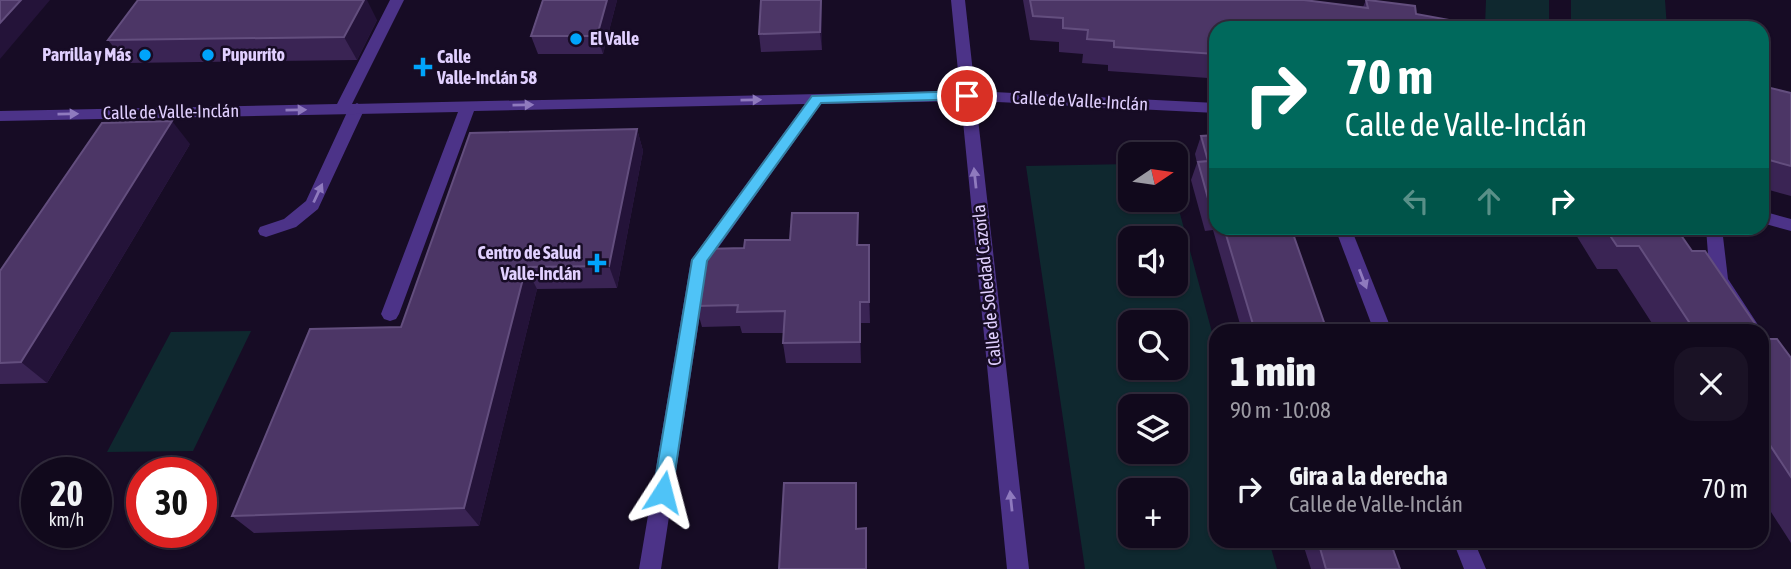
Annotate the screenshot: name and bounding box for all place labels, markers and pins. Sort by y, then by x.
place label: El Valle [590,28,639,49]
marker: El Valle [568,31,584,47]
place label: Parrilla y Más [42,44,132,65]
place label: Pupurrito [222,44,285,65]
place label: Calle Valle-Inclán 58 [436,46,537,88]
marker: Parrilla y Más [137,47,153,63]
marker: Pupurrito [200,47,216,63]
marker: Calle Valle-Inclán 58 [415,59,431,75]
pin [937,66,997,126]
place label: Centro de Salud Valle-Inclán [477,242,581,284]
marker: Centro de Salud Valle-Inclán [587,253,607,273]

